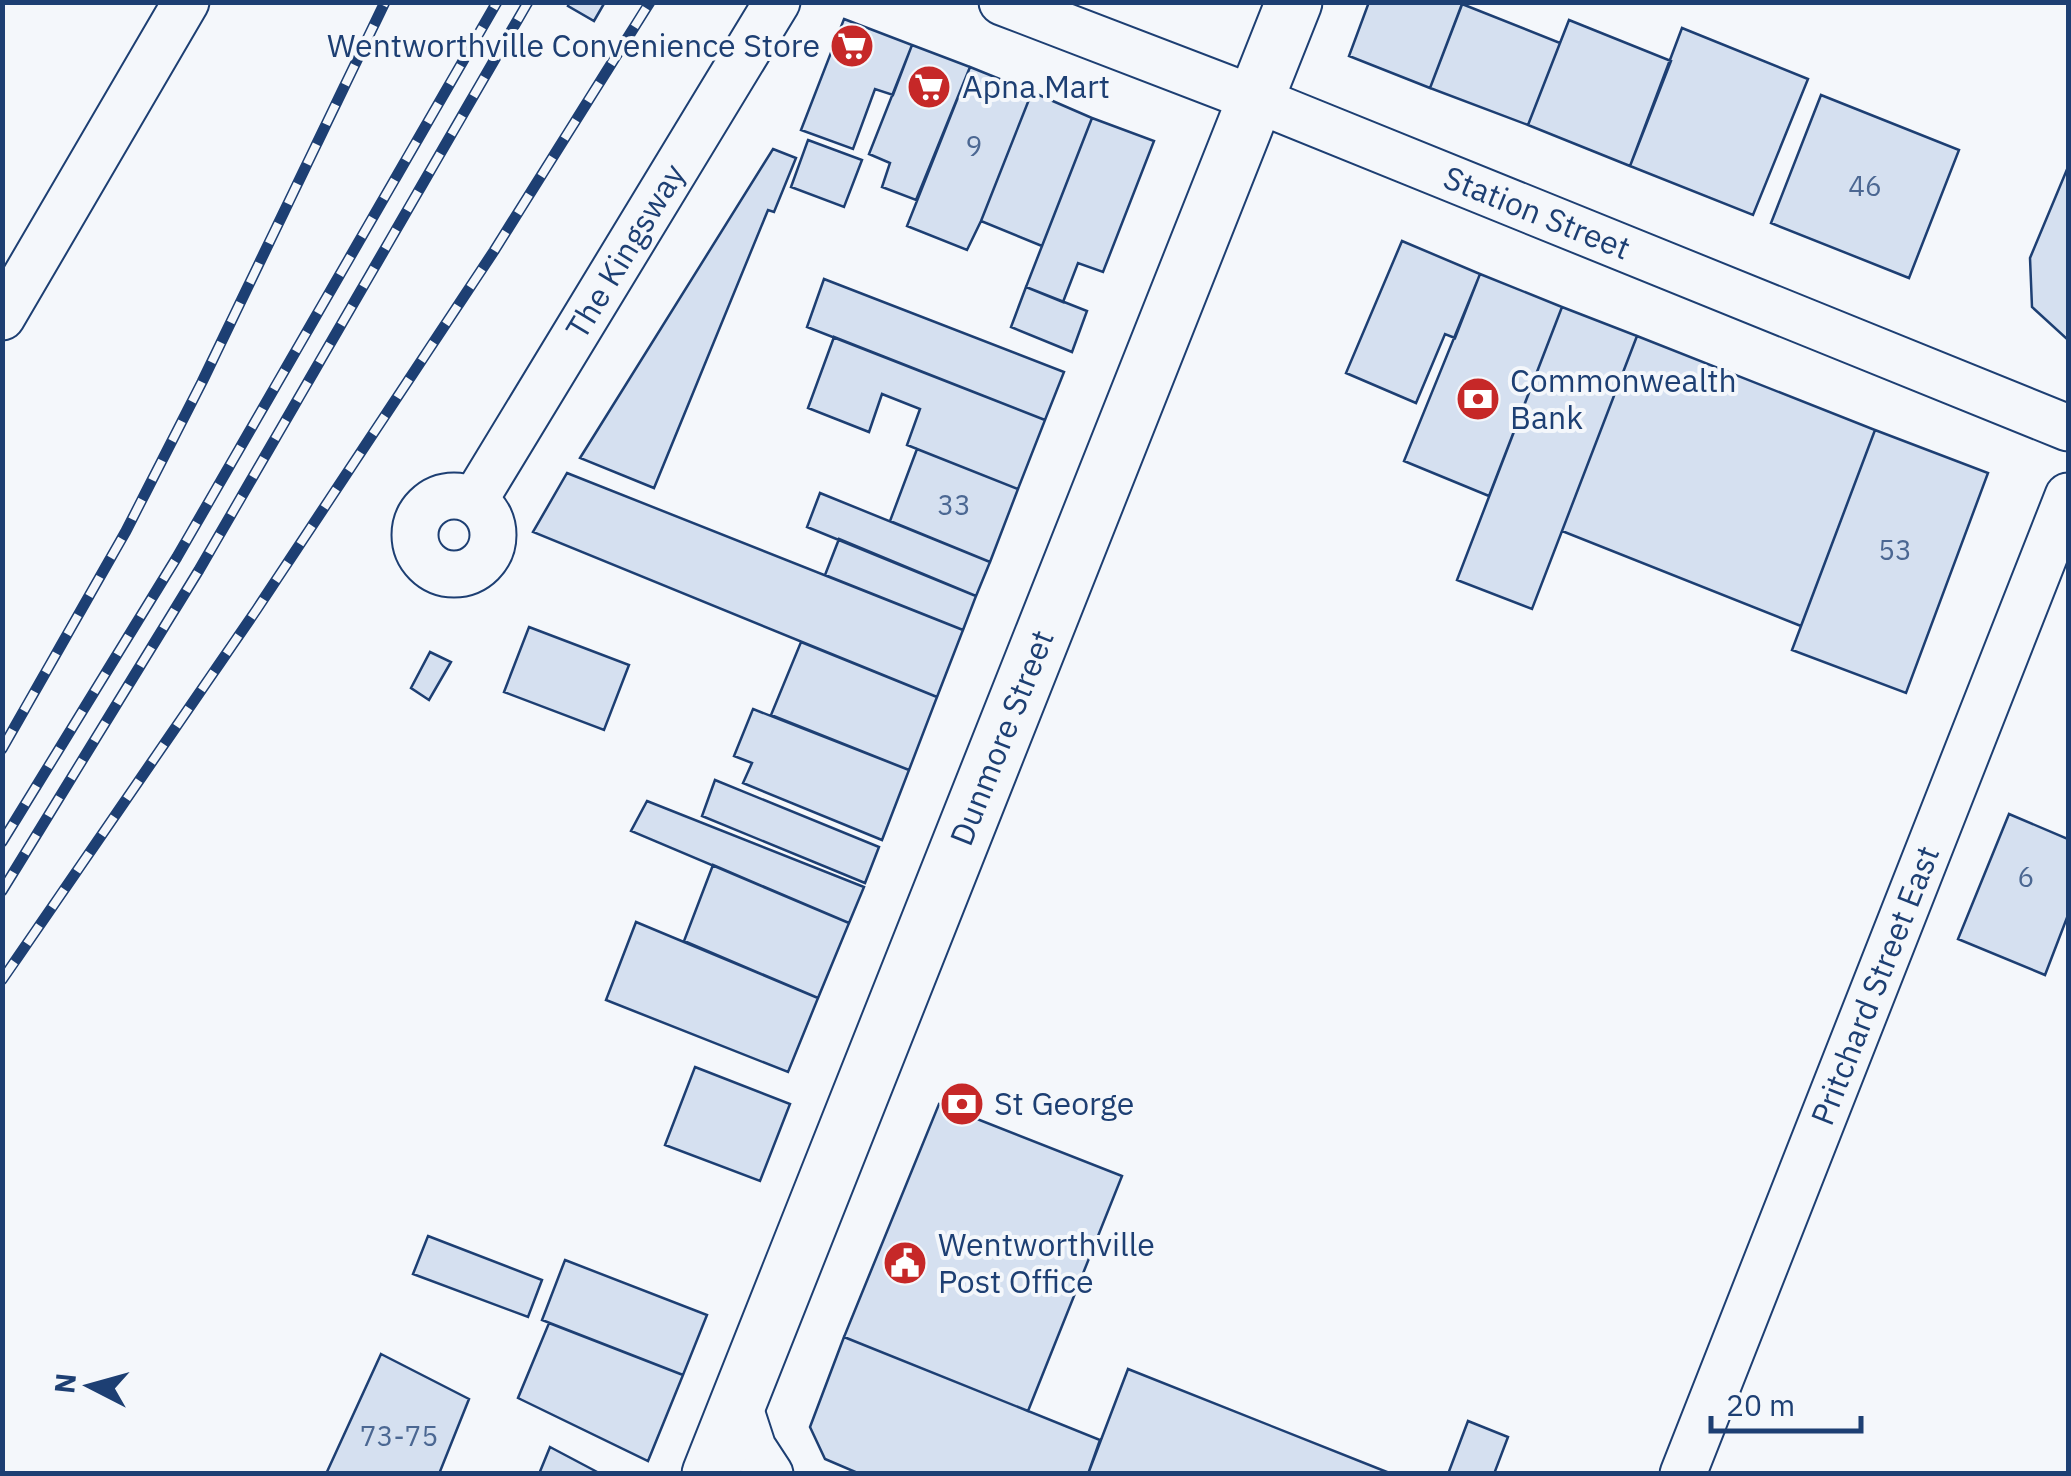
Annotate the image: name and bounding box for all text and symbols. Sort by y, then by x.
supermarket icon: Wentworthville Convenience Store [829,23,875,69]
place label: Wentworthville Convenience Store [327,24,820,66]
supermarket icon: Apna Mart [906,64,952,110]
place label: Apna Mart [962,65,1110,107]
house number: 9 [966,127,982,164]
street label: The Kingsway [555,156,694,346]
street label: Station Street [1438,156,1637,269]
house number: 46 [1848,167,1882,204]
place label: Commonwealth Bank [1510,359,1737,438]
bank icon: Commonwealth Bank [1455,376,1501,422]
house number: 33 [937,486,971,523]
house number: 53 [1878,531,1912,568]
street label: Dunmore Street [940,624,1063,851]
street label: Pritchard Street East [1800,839,1948,1131]
house number: 6 [2018,858,2034,895]
bank icon: St George [939,1081,985,1127]
place label: St George [994,1082,1134,1124]
place label: Wentworthville Post Office [938,1223,1155,1302]
public building icon: Wentworthville Post Office [882,1240,928,1286]
north arrow [40,1336,140,1436]
text: N [45,1371,84,1395]
scale bar [1711,1371,1861,1433]
text: 20 m [1726,1385,1795,1424]
house number: 73-75 [360,1417,438,1454]

